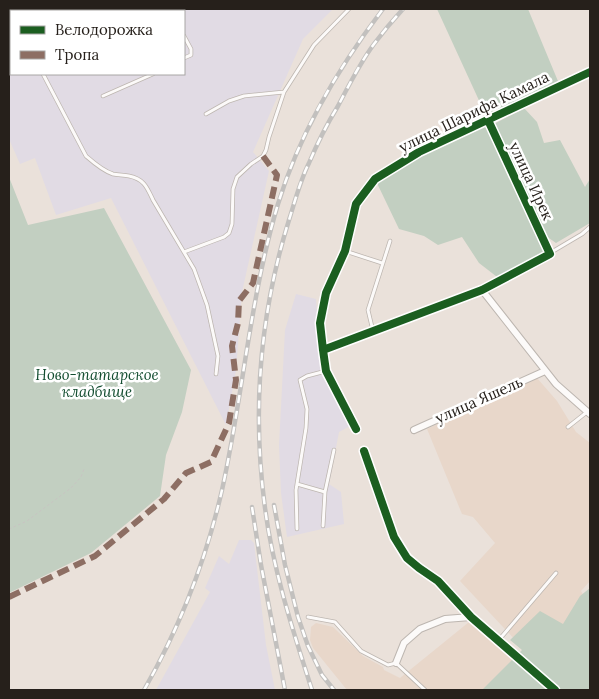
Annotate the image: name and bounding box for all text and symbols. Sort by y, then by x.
legend [10,10,185,75]
text: Велодорожка [55,20,153,39]
text: Тропа [55,45,100,64]
street label: улица Шарифа Камала [395,67,552,156]
street label: улица Ирек [505,139,558,223]
park label: Ново-татарское кладбище [35,365,159,401]
street label: улица Яшель [432,372,526,427]

